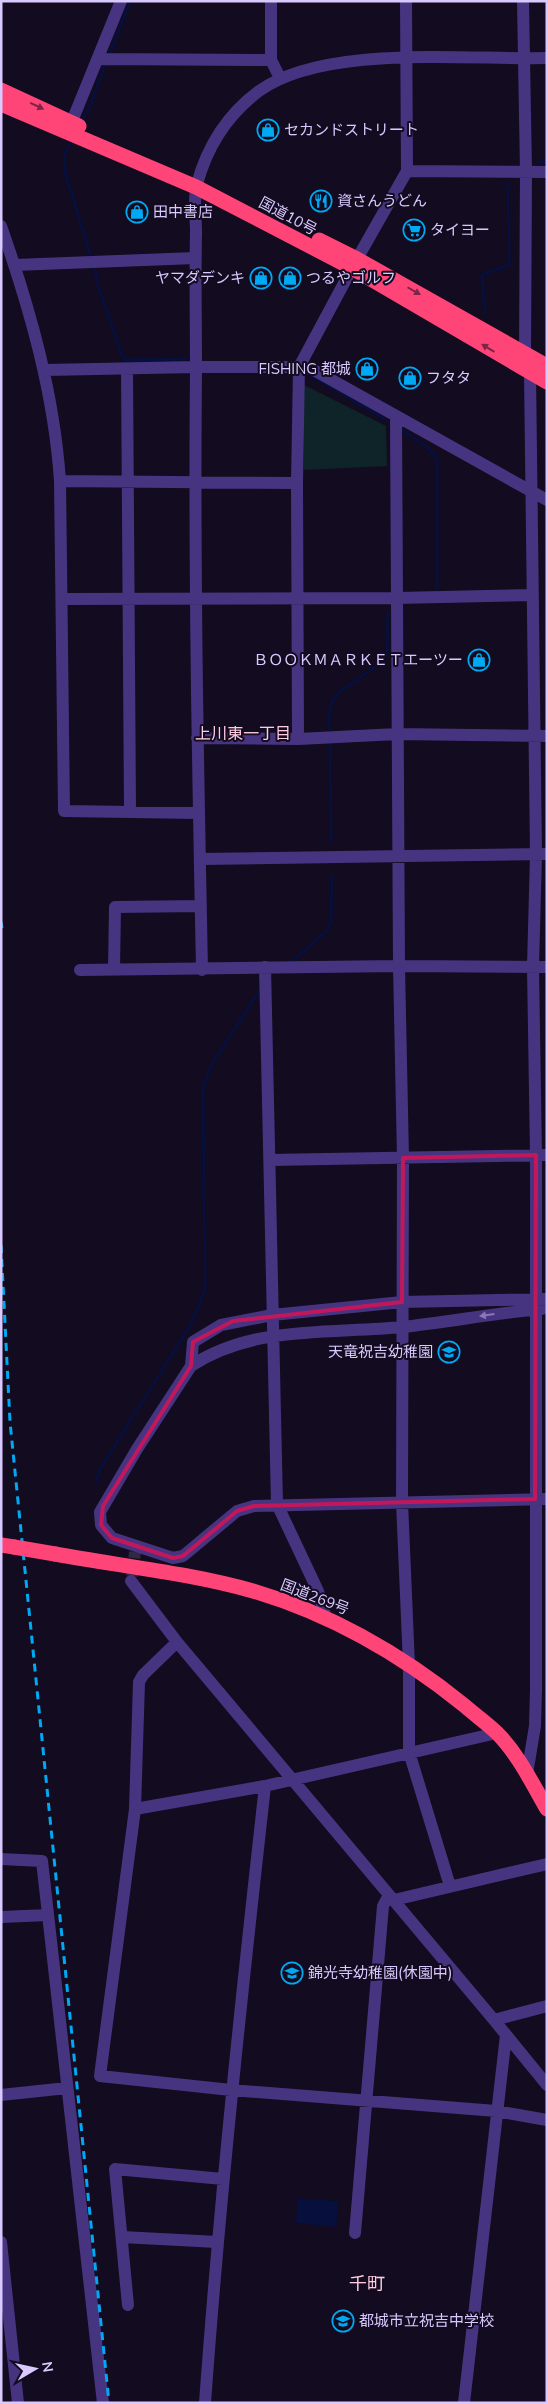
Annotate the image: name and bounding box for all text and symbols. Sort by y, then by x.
one-way arrow [30,102,44,110]
shop icon: セカンドストリート [256,118,280,142]
place label: セカンドストリート [284,120,419,140]
restaurant icon: 資さんうどん [309,189,333,213]
place label: 資さんうどん [337,191,427,211]
street label: 国道10号 [255,192,321,240]
shop icon: 田中書店 [125,200,149,224]
place label: 田中書店 [153,202,213,222]
supermarket icon: タイヨー [402,218,426,242]
place label: タイヨー [430,220,490,240]
shop icon: ヤマダデンキ [249,266,273,290]
shop icon: つるやゴルフ [278,266,302,290]
place label: ヤマダデンキ [155,268,245,288]
place label: つるやゴルフ [306,268,396,288]
one-way arrow [408,287,421,296]
one-way arrow [481,344,494,353]
shop icon: FISHING 都城 [355,357,379,381]
place label: FISHING 都城 [259,359,351,379]
shop icon: フタタ [398,366,422,390]
place label: フタタ [426,368,471,388]
shop icon: ＢＯＯＫＭＡＲＫＥＴエーツー [467,648,491,672]
place label: ＢＯＯＫＭＡＲＫＥＴエーツー [253,650,463,670]
district label: 上川東一丁目 [195,723,291,745]
one-way arrow [478,1311,494,1319]
school or university icon: 天竜祝吉幼稚園 [437,1340,461,1364]
place label: 天竜祝吉幼稚園 [328,1342,433,1362]
street label: 国道269号 [278,1575,352,1619]
school or university icon: 錦光寺幼稚園(休園中) [280,1961,304,1985]
place label: 錦光寺幼稚園(休園中) [308,1963,453,1983]
district label: 千町 [349,2272,385,2296]
school or university icon: 都城市立祝吉中学校 [331,2309,355,2333]
place label: 都城市立祝吉中学校 [359,2311,494,2331]
north arrow [10,2344,60,2394]
text: N [37,2360,58,2374]

